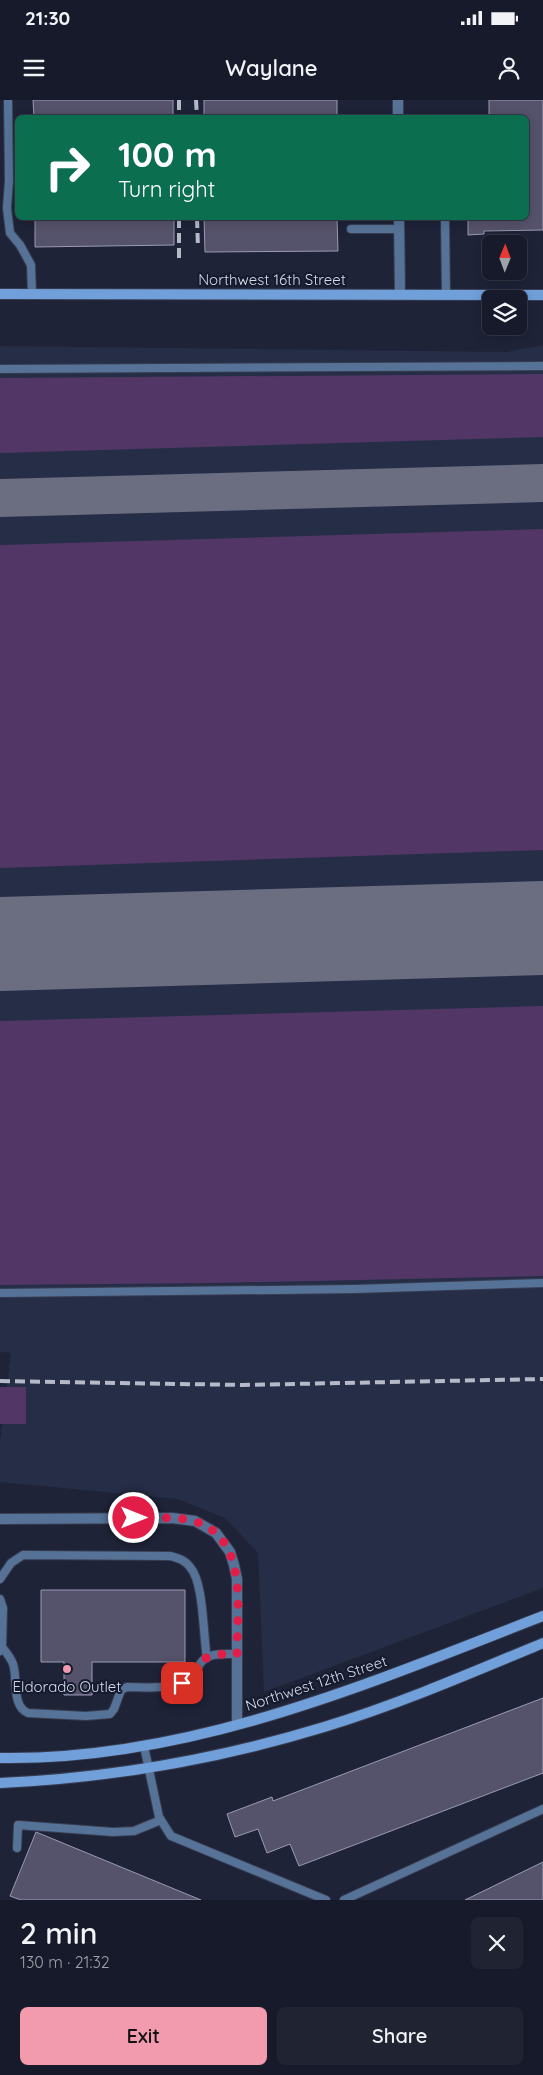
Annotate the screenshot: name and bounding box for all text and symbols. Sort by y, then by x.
text: 21:30 [25,6,70,30]
icon: menu [20,54,48,82]
text: Waylane [225,54,318,82]
icon: person [495,54,523,82]
text: 100 m [118,132,217,176]
icon: right [35,135,100,200]
text: Turn right [118,175,215,203]
north arrow [482,235,528,280]
map controls [482,235,527,335]
street label: Northwest 16th Street [198,270,346,289]
button: layers [482,290,527,335]
position arrow [107,1491,159,1543]
street label: Northwest 12th Street [243,1651,389,1715]
pin [161,1662,203,1704]
marker: Eldorado Outlet [61,1663,73,1675]
icon: arrive [168,1669,196,1697]
place label: Eldorado Outlet [13,1677,121,1696]
text: 2 min [20,1914,97,1952]
button: close [471,1917,523,1969]
text: 130 m · 21:32 [20,1952,110,1972]
button: Exit [20,2007,267,2065]
button: Share [277,2007,523,2065]

